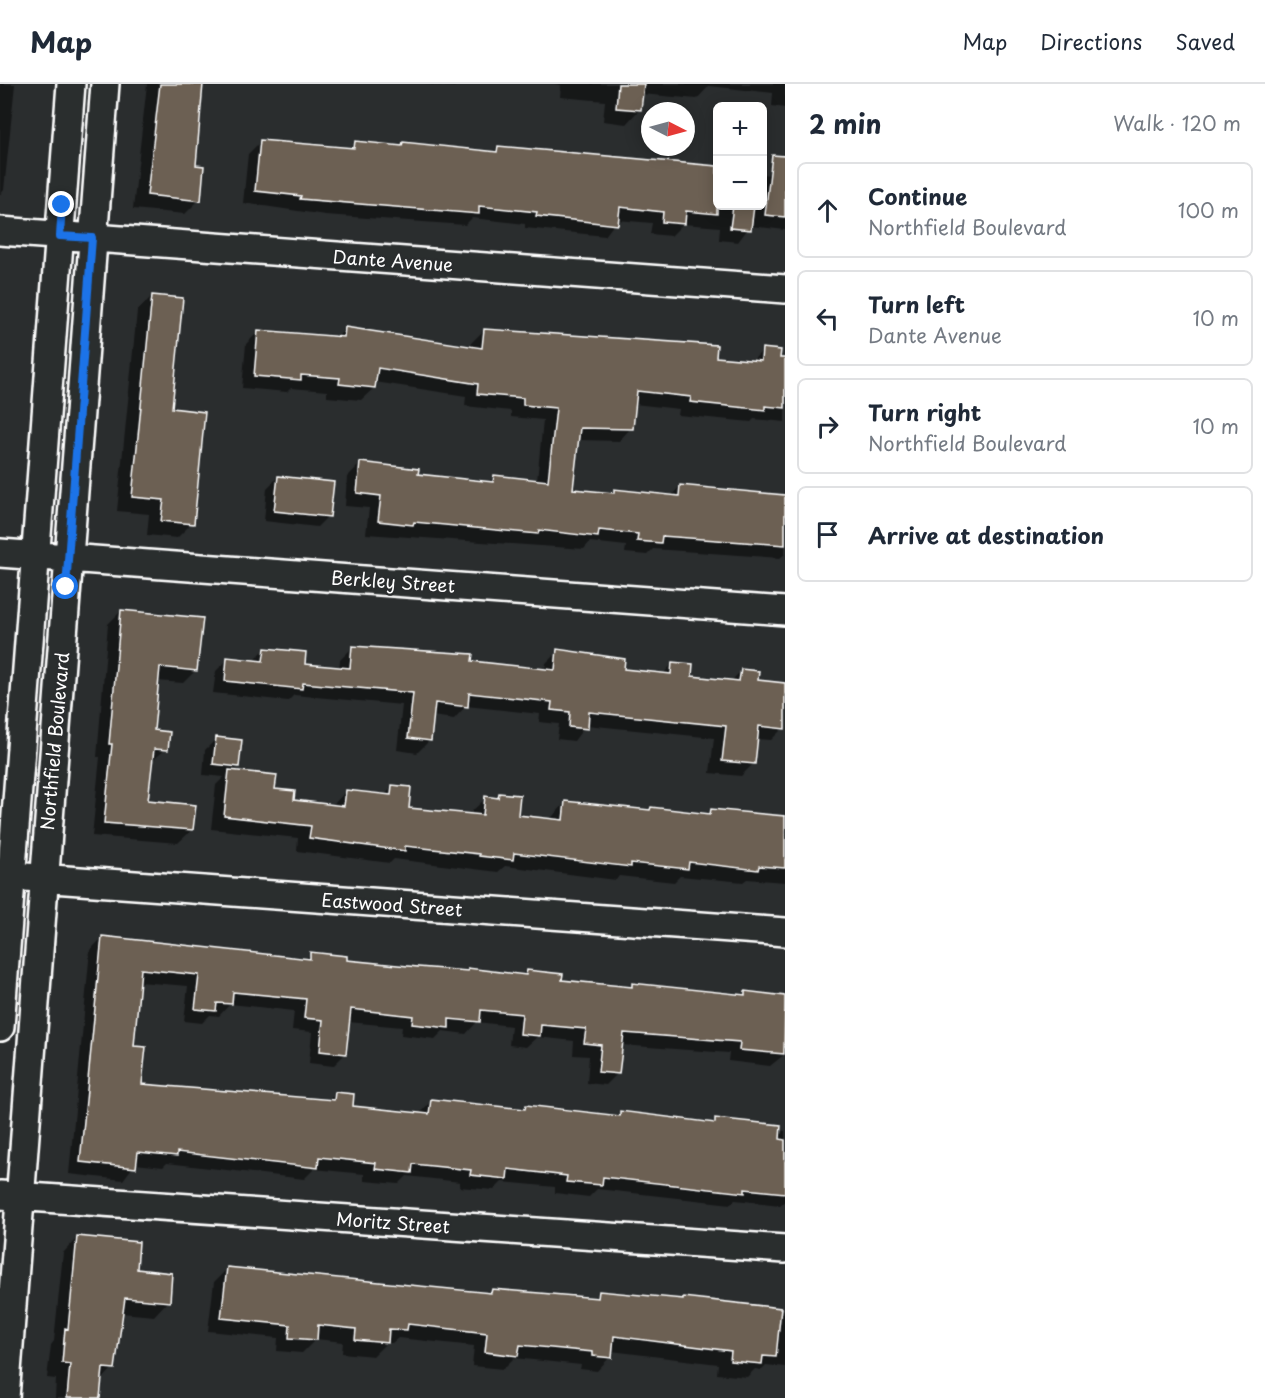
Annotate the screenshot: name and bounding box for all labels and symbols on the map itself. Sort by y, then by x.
north arrow [641,102,695,156]
route end [48,191,74,217]
street label: Dante Avenue [332,242,454,278]
street label: Berkley Street [330,563,456,599]
route start [52,573,78,599]
street label: Northfield Boulevard [33,651,75,831]
street label: Eastwood Street [321,886,463,922]
street label: Moritz Street [335,1205,451,1239]

